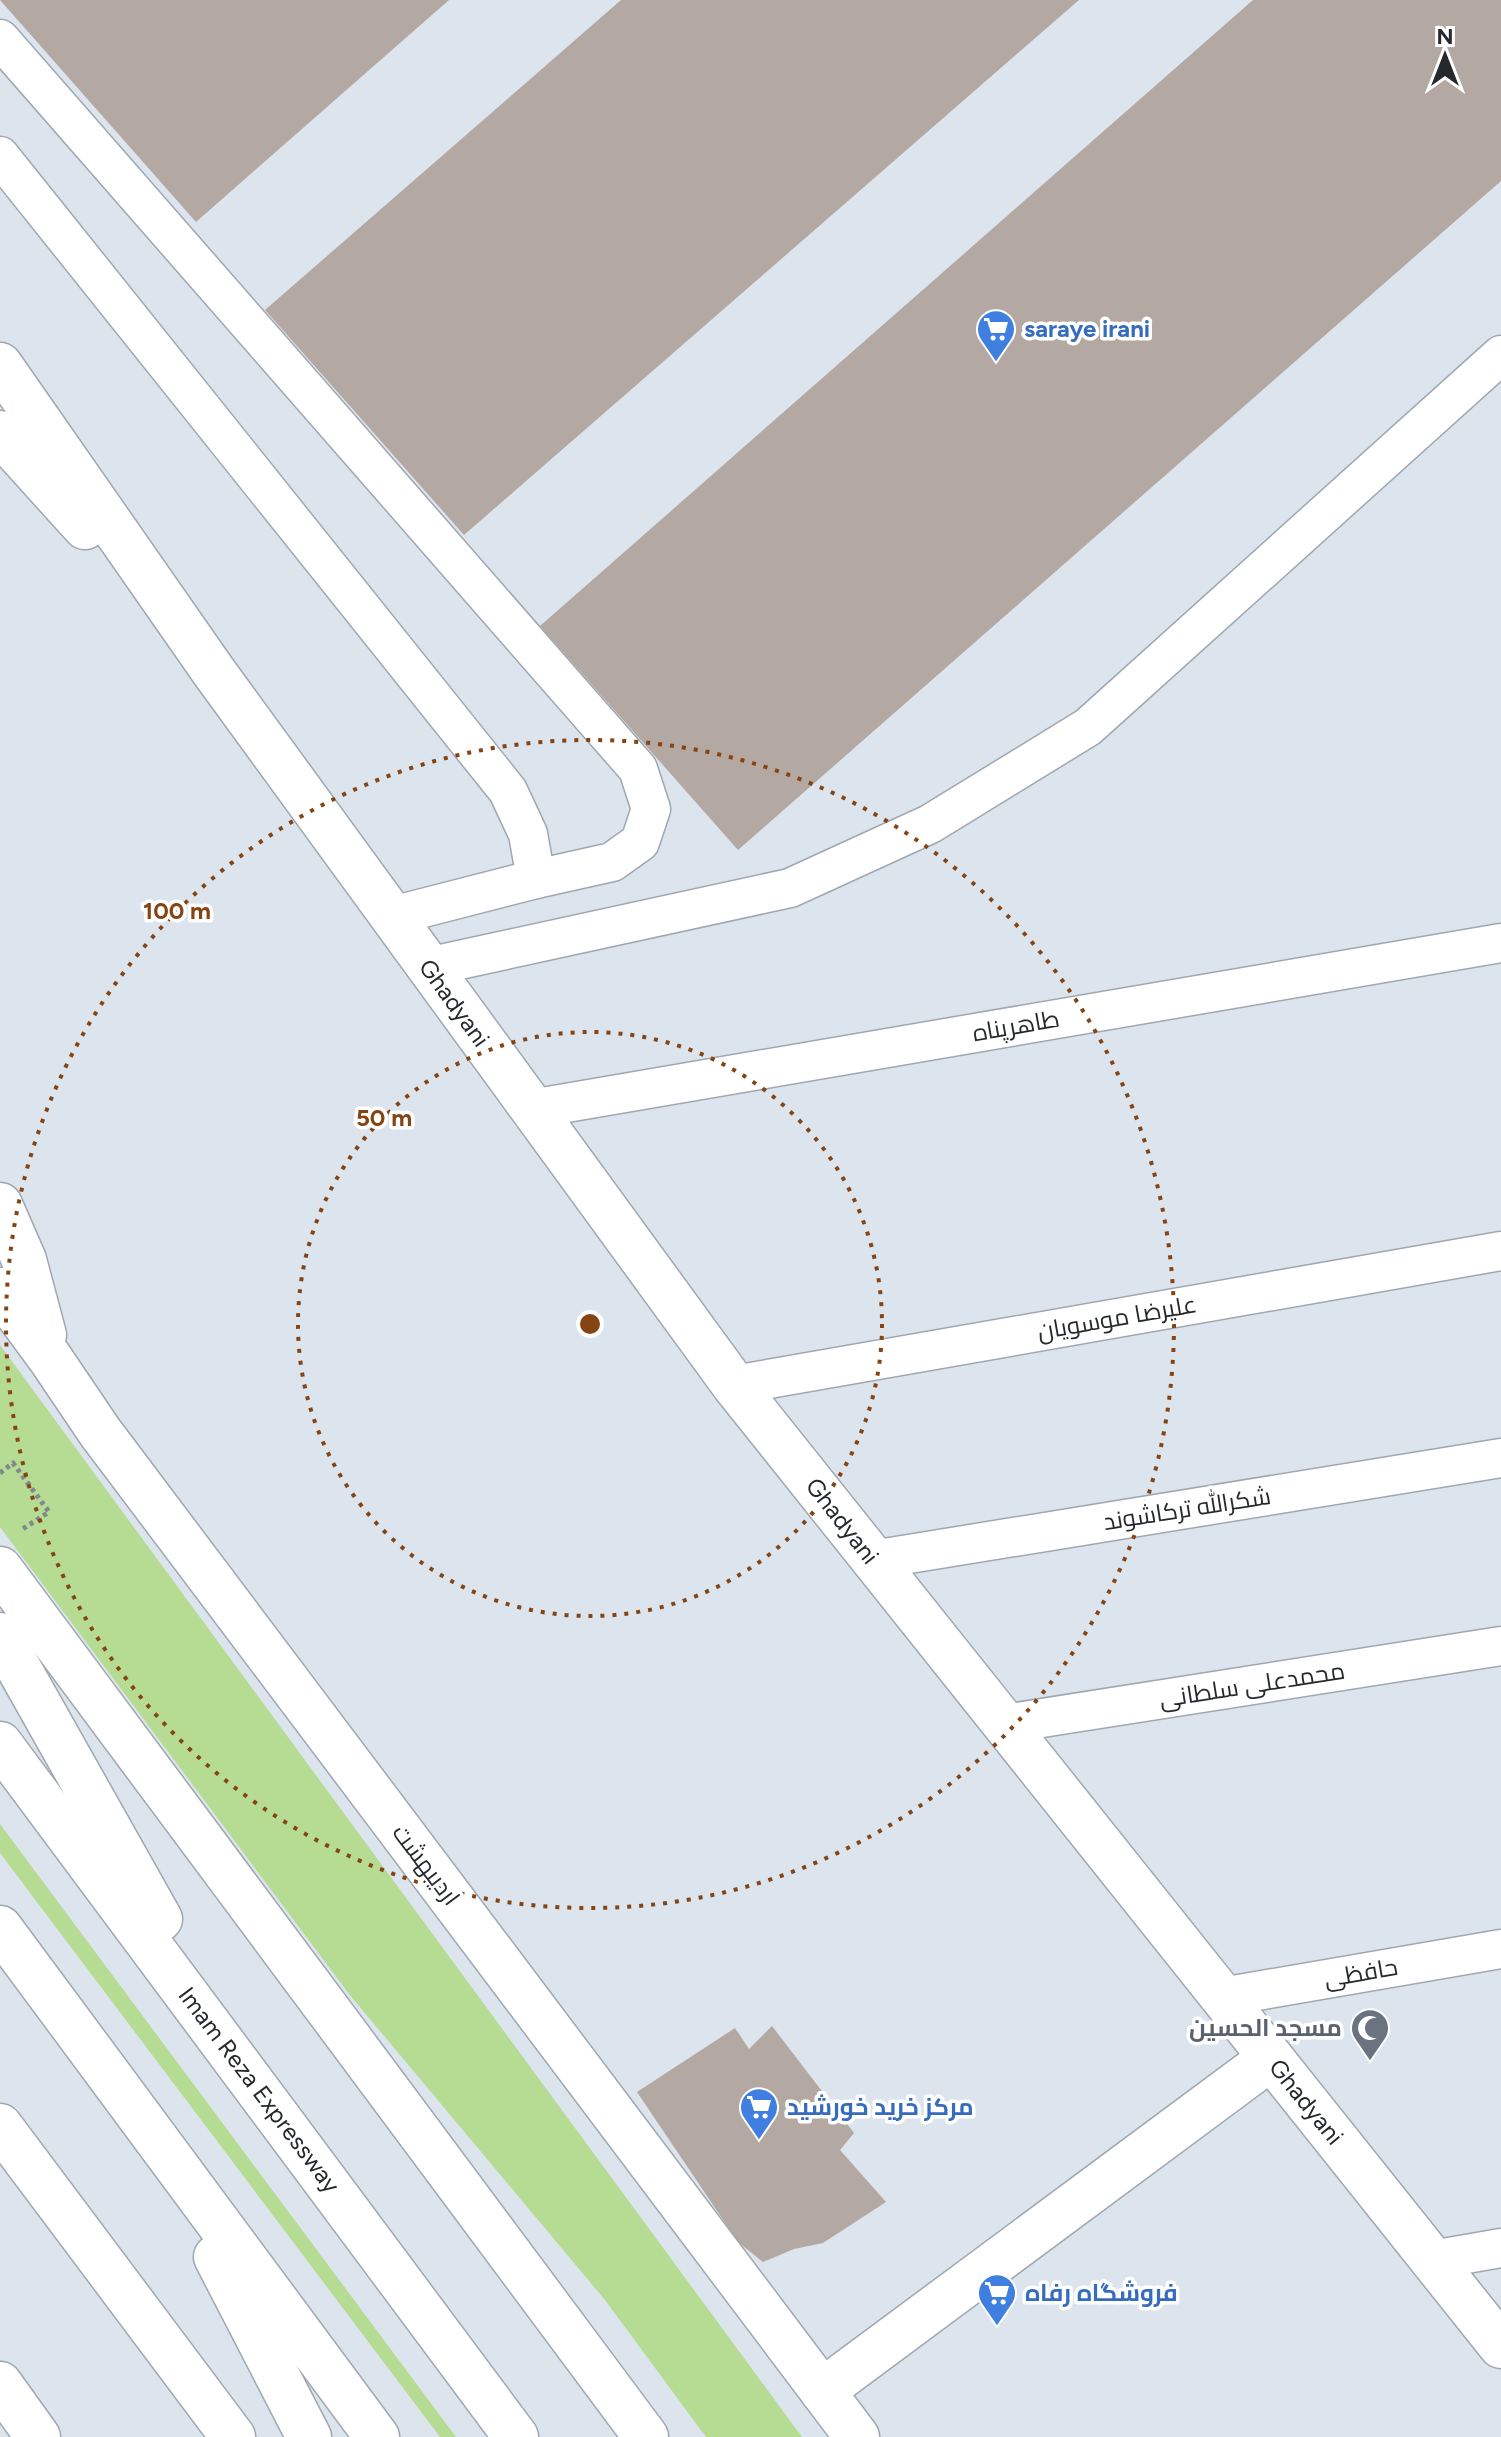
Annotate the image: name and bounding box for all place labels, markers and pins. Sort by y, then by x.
supermarket icon: saraye irani [975,308,1017,363]
place label: saraye irani [1024,314,1150,343]
centre of rings [576,1310,604,1338]
mosque icon: مسجد الحسین [1349,2007,1391,2062]
place label: مسجد الحسین [1189,2013,1342,2042]
supermarket icon: مرکز خرید خورشید [738,2086,780,2141]
place label: مرکز خرید خورشید [787,2092,974,2121]
supermarket icon: فروشگاه رفاه [976,2272,1018,2327]
place label: فروشگاه رفاه [1025,2278,1178,2307]

